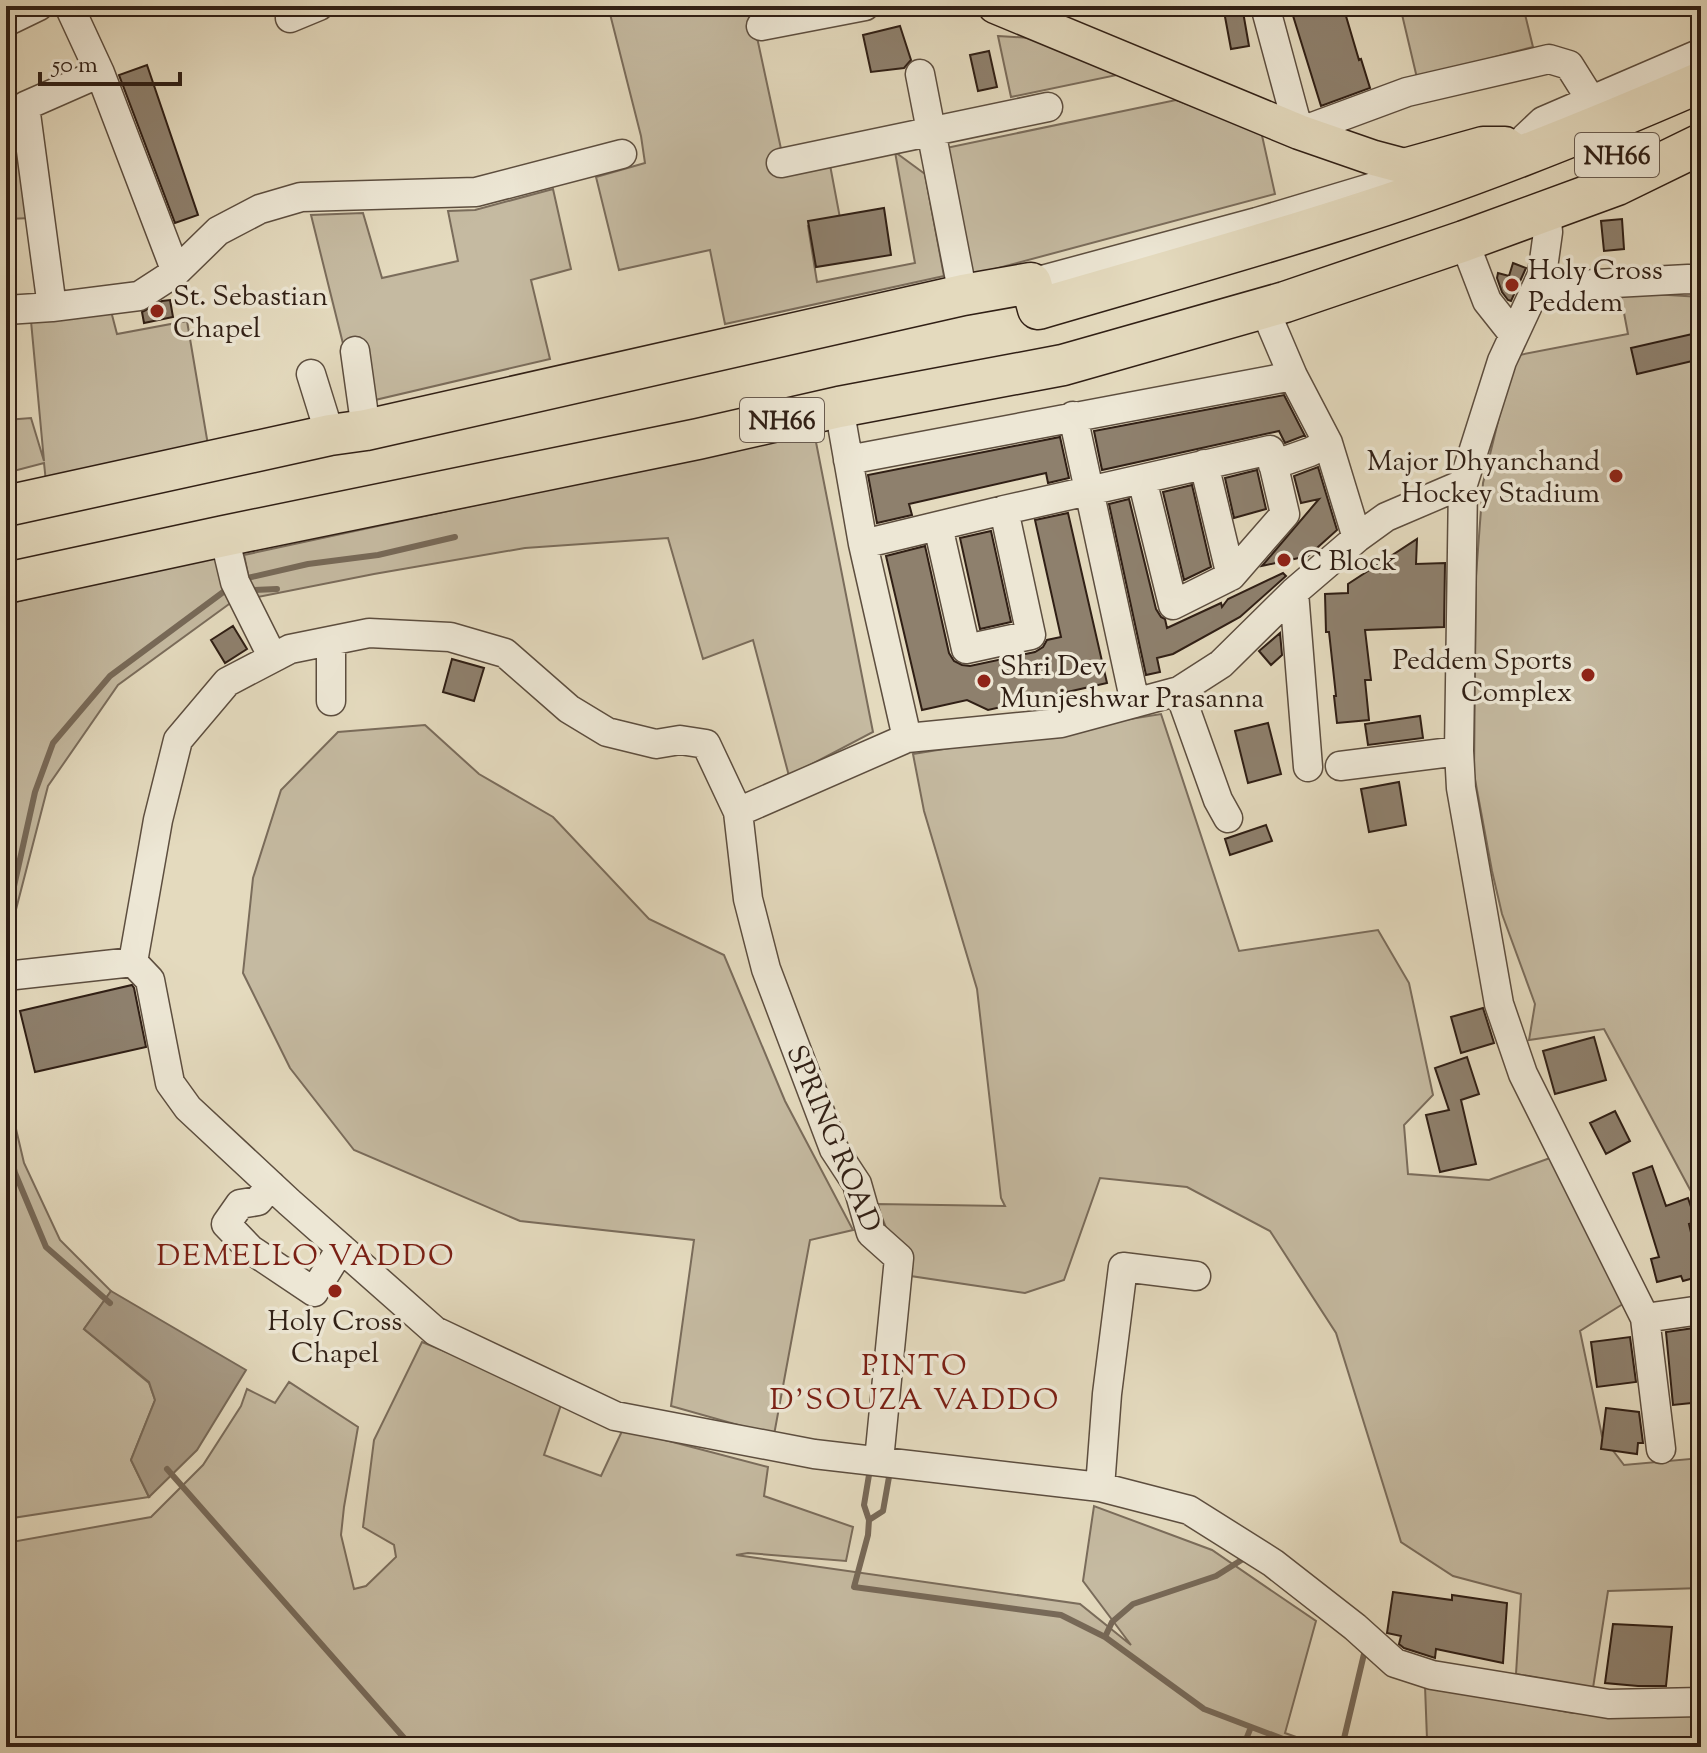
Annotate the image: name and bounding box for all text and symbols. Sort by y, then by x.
scale bar [40,36,180,86]
text: 50 m [50,49,98,83]
road number: NH66 [1575,133,1659,177]
place label: Holy Cross Peddem [1528,252,1663,324]
marker: Holy Cross Peddem [1503,276,1521,294]
place label: St. Sebastian Chapel [173,278,328,350]
marker: St. Sebastian Chapel [148,302,166,320]
road number: NH66 [740,398,824,442]
place label: Major Dhyanchand Hockey Stadium [1367,443,1600,515]
marker: Major Dhyanchand Hockey Stadium [1607,467,1625,485]
place label: C Block [1300,543,1397,583]
marker: C Block [1275,551,1293,569]
place label: Peddem Sports Complex [1392,642,1572,714]
place label: Shri Dev Munjeshwar Prasanna [1000,648,1264,720]
marker: Peddem Sports Complex [1579,666,1597,684]
marker: Shri Dev Munjeshwar Prasanna [975,672,993,690]
street label: SPRING ROAD [775,1039,890,1239]
district label: DEMELLO VADDO [156,1236,456,1279]
marker: Holy Cross Chapel [326,1282,344,1300]
place label: Holy Cross Chapel [268,1303,402,1375]
district label: PINTO D’SOUZA VADDO [770,1346,1060,1423]

